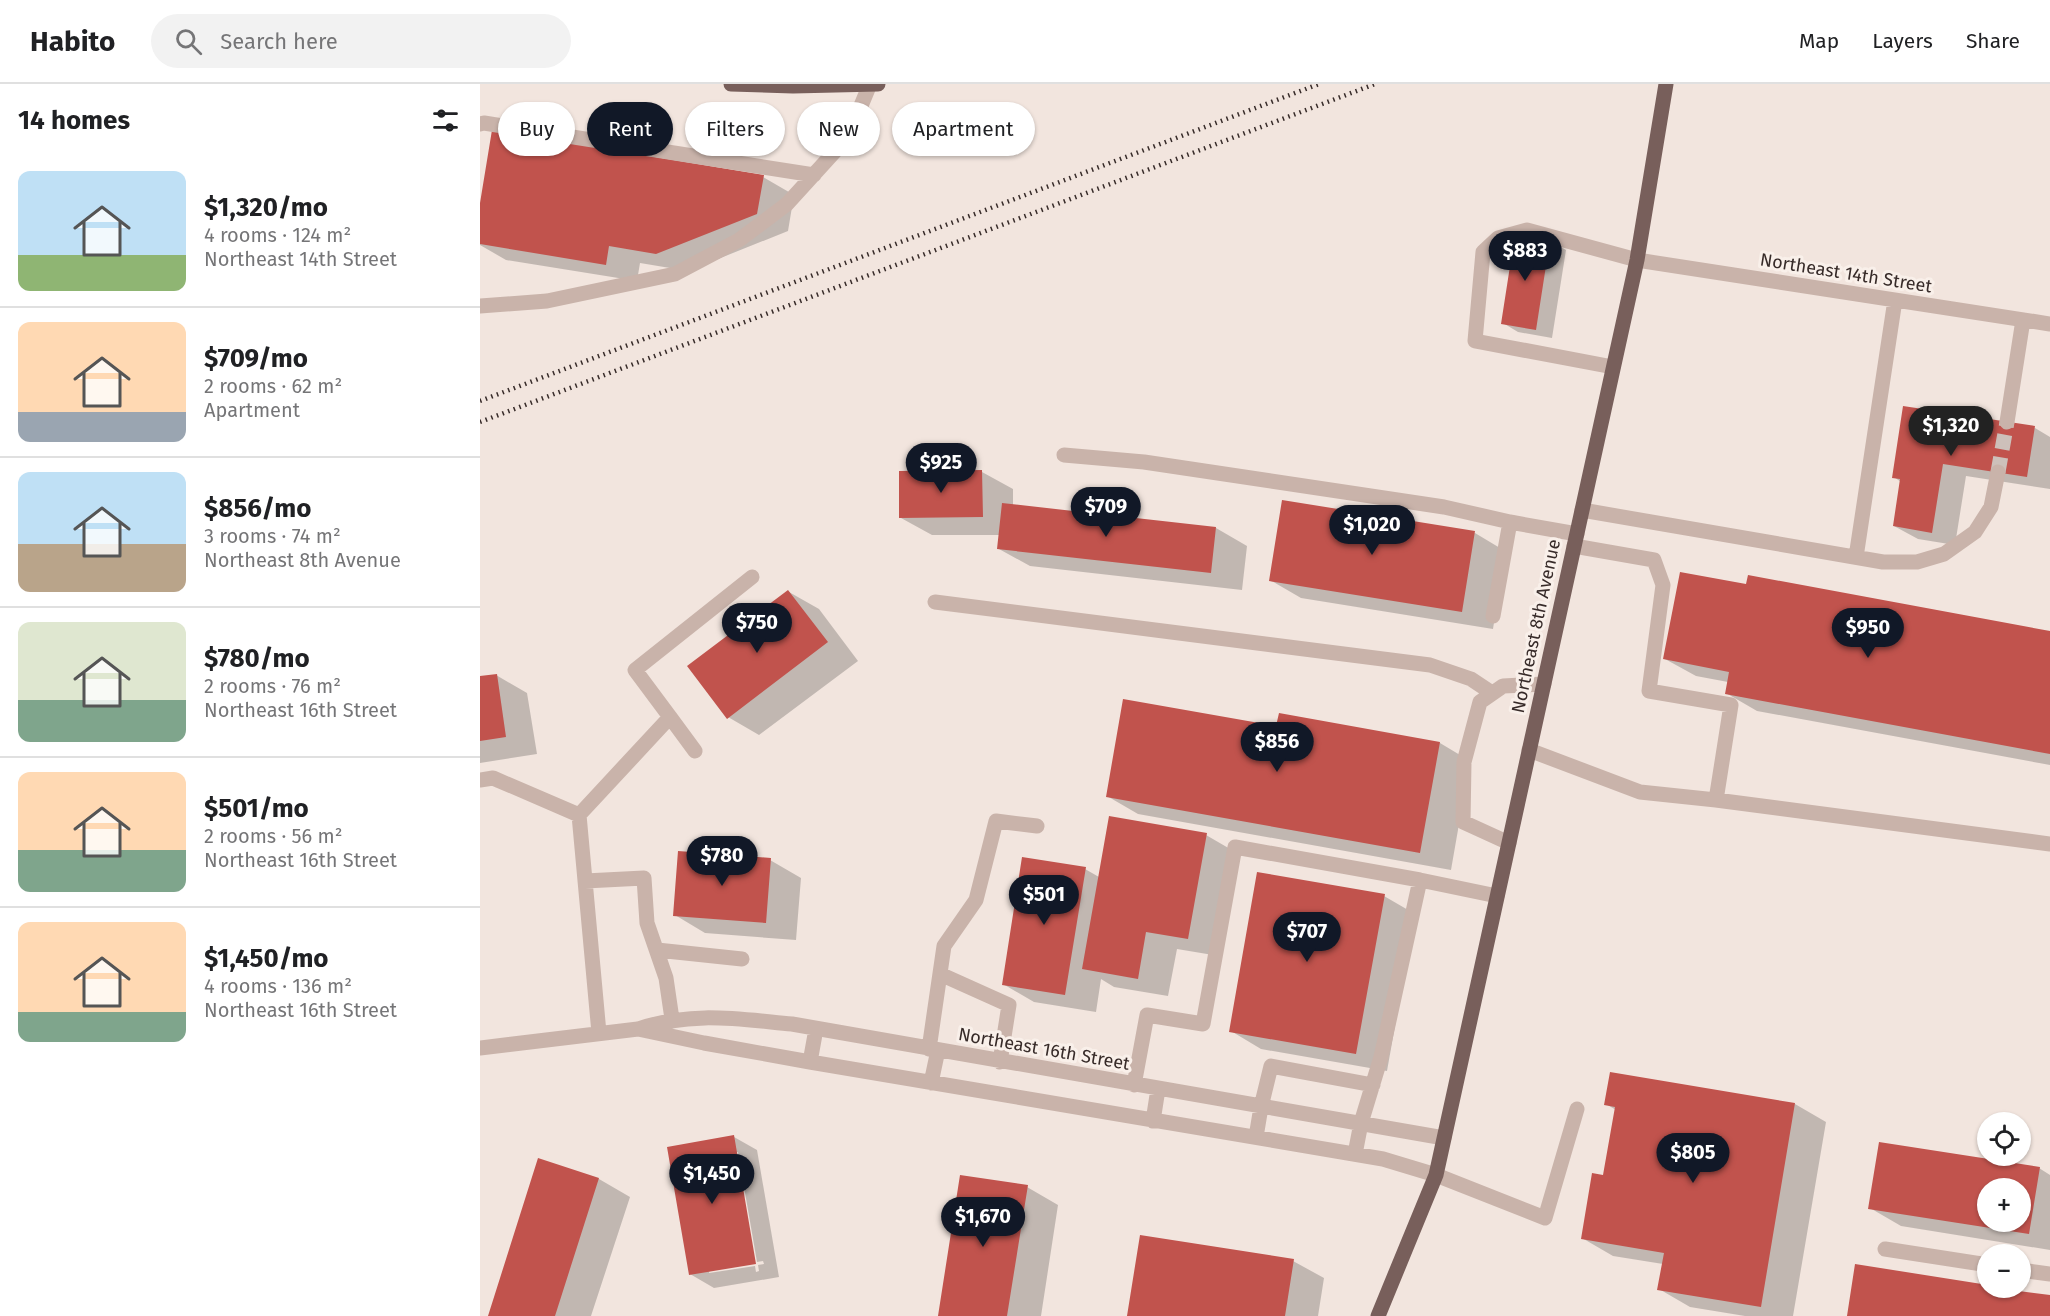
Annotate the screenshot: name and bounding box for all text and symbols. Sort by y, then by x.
search box [151,14,571,68]
text: Habito [30,25,115,58]
icon: search [172,25,205,58]
text: Search here [220,28,338,55]
text: Map [1799,28,1839,54]
text: Layers [1872,28,1933,54]
text: Share [1966,28,2020,54]
chip: Buy [498,102,575,156]
chip: Rent [587,102,673,156]
chip: Filters [685,102,785,156]
chip: New [797,102,880,156]
chip: Apartment [892,102,1035,156]
icon: filters [429,104,462,137]
text: 14 homes [18,105,130,136]
text: $1,320/mo [204,192,328,223]
icon: home [66,195,138,267]
text: 4 rooms · 124 m² [204,223,351,247]
pin: $883 [1489,231,1561,282]
text: $883 [1503,238,1547,262]
text: Northeast 14th Street [204,247,397,271]
street label: Northeast 14th Street [1758,249,1934,298]
text: $709/mo [204,343,308,374]
icon: home [66,346,138,418]
text: 2 rooms · 62 m² [204,374,342,398]
text: Apartment [204,398,300,422]
pin: $1,320 [1902,406,2000,457]
text: $1,320 [1923,413,1979,437]
pin: $925 [905,443,977,494]
text: $925 [920,450,962,474]
pin: $709 [1070,487,1142,538]
text: $856/mo [204,493,311,524]
text: $709 [1085,494,1127,518]
icon: home [66,496,138,568]
pin: $1,020 [1323,505,1421,556]
text: $1,020 [1343,512,1401,536]
text: 3 rooms · 74 m² [204,524,341,548]
street label: Northeast 8th Avenue [1507,537,1565,715]
text: Northeast 8th Avenue [204,548,401,572]
pin: $750 [721,603,793,654]
pin: $950 [1832,608,1904,659]
text: $750 [736,610,778,634]
text: $950 [1846,615,1890,639]
text: $780/mo [204,643,310,674]
icon: home [66,646,138,718]
text: 2 rooms · 76 m² [204,674,341,698]
text: Northeast 16th Street [204,698,397,722]
pin: $856 [1241,722,1313,773]
text: $856 [1255,729,1299,753]
text: $501/mo [204,793,309,824]
icon: home [66,796,138,868]
text: 2 rooms · 56 m² [204,824,343,848]
pin: $780 [686,836,758,887]
text: $780 [701,843,743,867]
text: Northeast 16th Street [204,848,397,872]
pin: $501 [1008,875,1080,926]
text: $501 [1023,882,1065,906]
pin: $707 [1271,912,1343,963]
text: $707 [1287,919,1327,943]
text: $1,450/mo [204,943,329,974]
icon: home [66,946,138,1018]
text: 4 rooms · 136 m² [204,974,352,998]
text: Northeast 16th Street [204,998,397,1022]
street label: Northeast 16th Street [957,1023,1132,1075]
map controls [1977,1112,2031,1298]
button: locate [1977,1112,2031,1166]
pin: $805 [1657,1133,1729,1184]
text: $805 [1670,1140,1716,1164]
pin: $1,450 [663,1154,761,1205]
text: $1,450 [683,1161,741,1185]
button: + [1977,1178,2031,1232]
pin: $1,670 [934,1197,1032,1248]
text: $1,670 [955,1204,1011,1228]
button: − [1977,1244,2031,1298]

